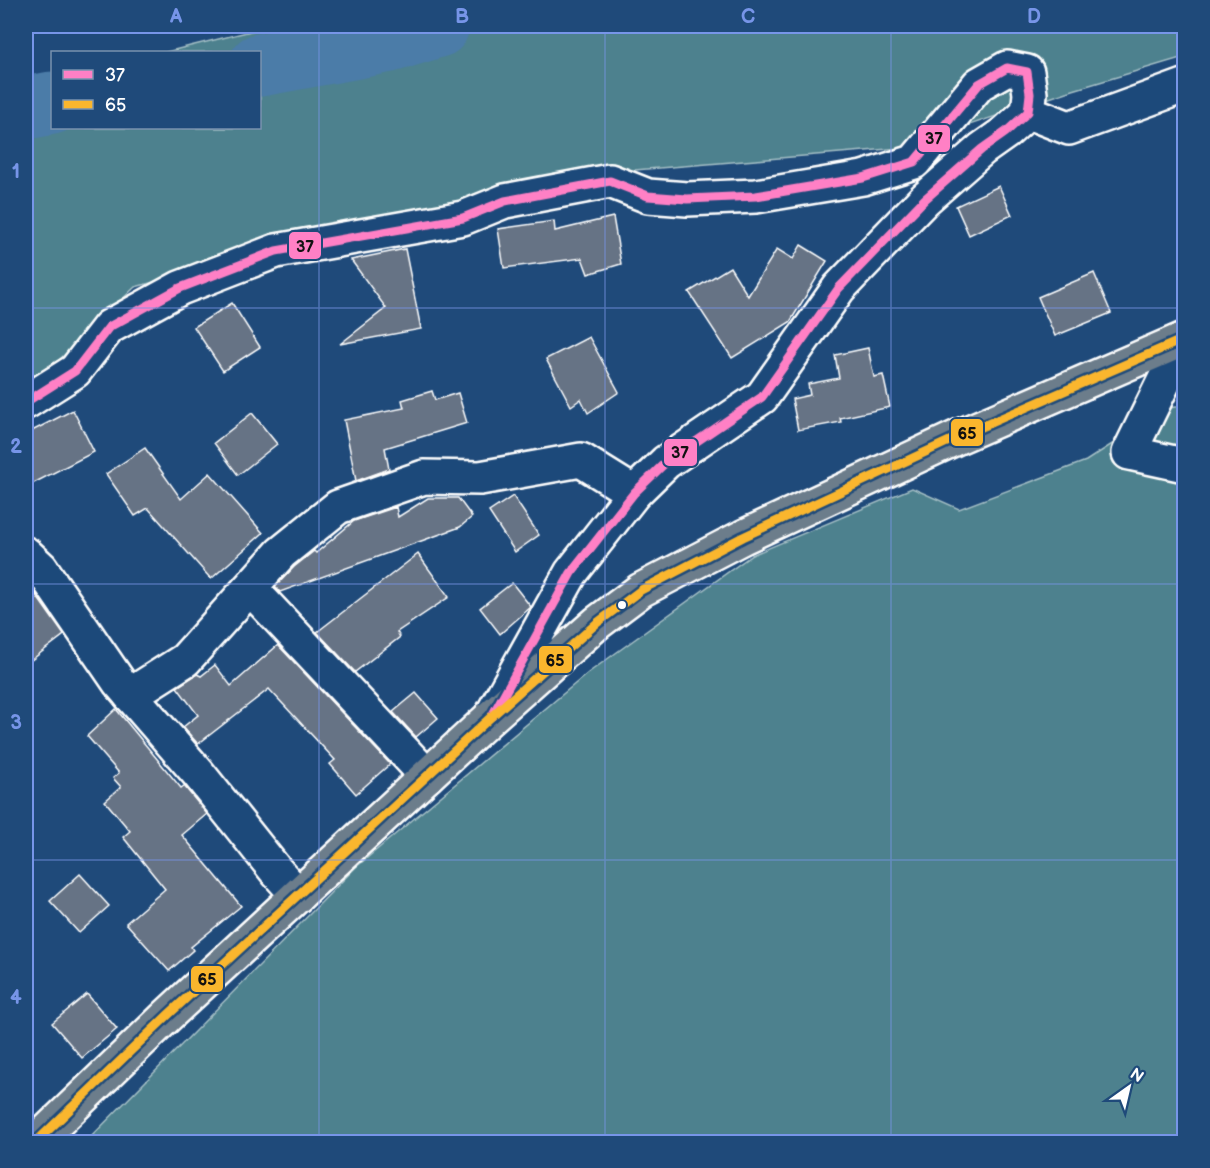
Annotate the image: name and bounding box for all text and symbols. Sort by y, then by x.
text: A [169,5,183,29]
text: B [455,5,469,29]
text: C [741,5,755,29]
text: D [1027,5,1041,29]
legend [51,51,261,129]
text: 37 [105,65,125,86]
text: 65 [105,95,126,116]
line badge: 37 [917,124,951,153]
text: 37 [925,130,943,149]
text: 1 [12,160,20,184]
line badge: 37 [288,231,322,260]
text: 37 [296,238,314,257]
line badge: 65 [950,418,984,447]
text: 65 [958,425,976,444]
text: 2 [10,435,22,459]
line badge: 37 [663,438,698,467]
text: 37 [671,444,689,463]
unlabelled marker [616,599,628,611]
line badge: 65 [538,645,573,674]
text: 65 [546,652,564,671]
text: 3 [10,711,22,735]
line badge: 65 [190,965,224,993]
text: 65 [198,971,216,990]
text: 4 [10,986,22,1010]
north arrow [1099,1057,1159,1117]
text: N [1126,1065,1147,1087]

